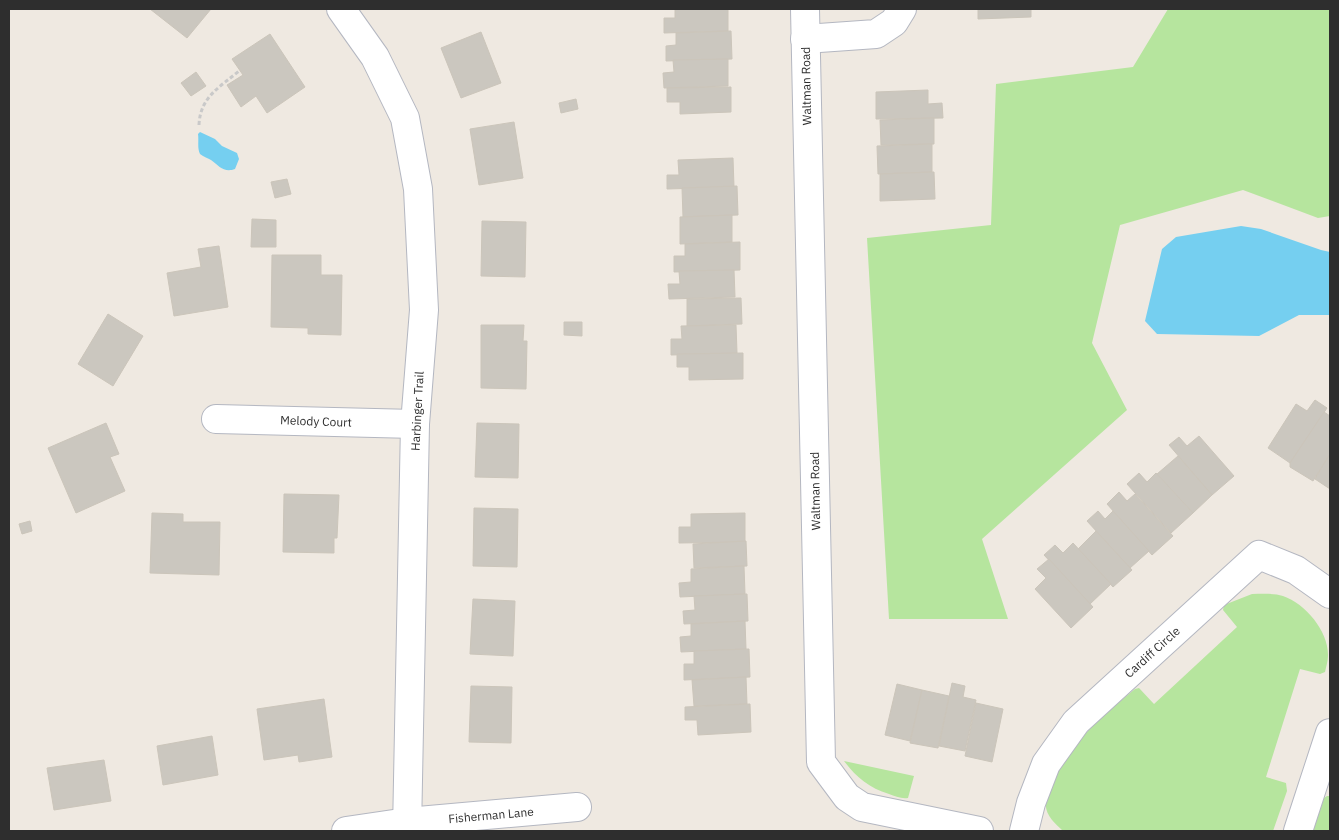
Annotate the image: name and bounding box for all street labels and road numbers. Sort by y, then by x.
street label: Waltman Road [798,47,814,125]
street label: Harbinger Trail [407,371,427,451]
street label: Melody Court [280,412,352,430]
street label: Waltman Road [807,452,823,530]
street label: Cardiff Circle [1121,623,1183,681]
street label: Fisherman Lane [448,804,535,826]

